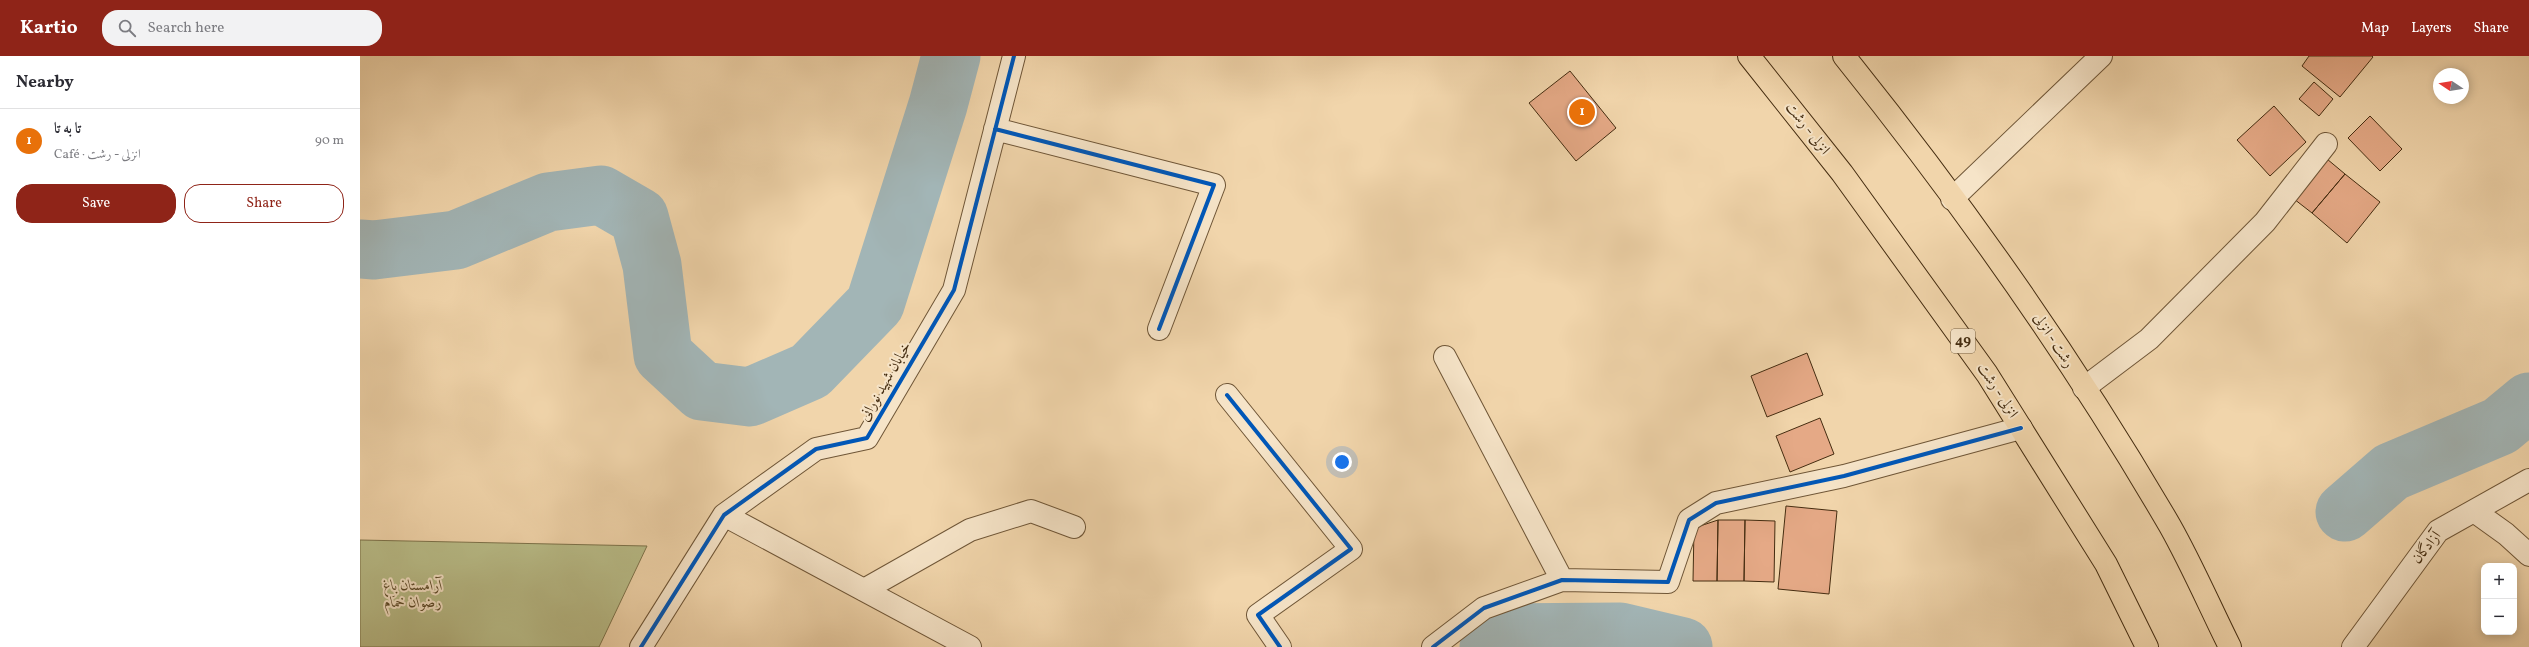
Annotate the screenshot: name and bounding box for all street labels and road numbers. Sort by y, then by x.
street label: انزلی - رشت [1780,98,1834,160]
street label: رشت - انزلی [2027,309,2079,373]
road number: 49 [1951,329,1975,353]
street label: خیابان شهید نورانی [855,338,917,426]
street label: انزلی - رشت [1971,359,2023,423]
street label: آزادگان [2407,526,2448,569]

